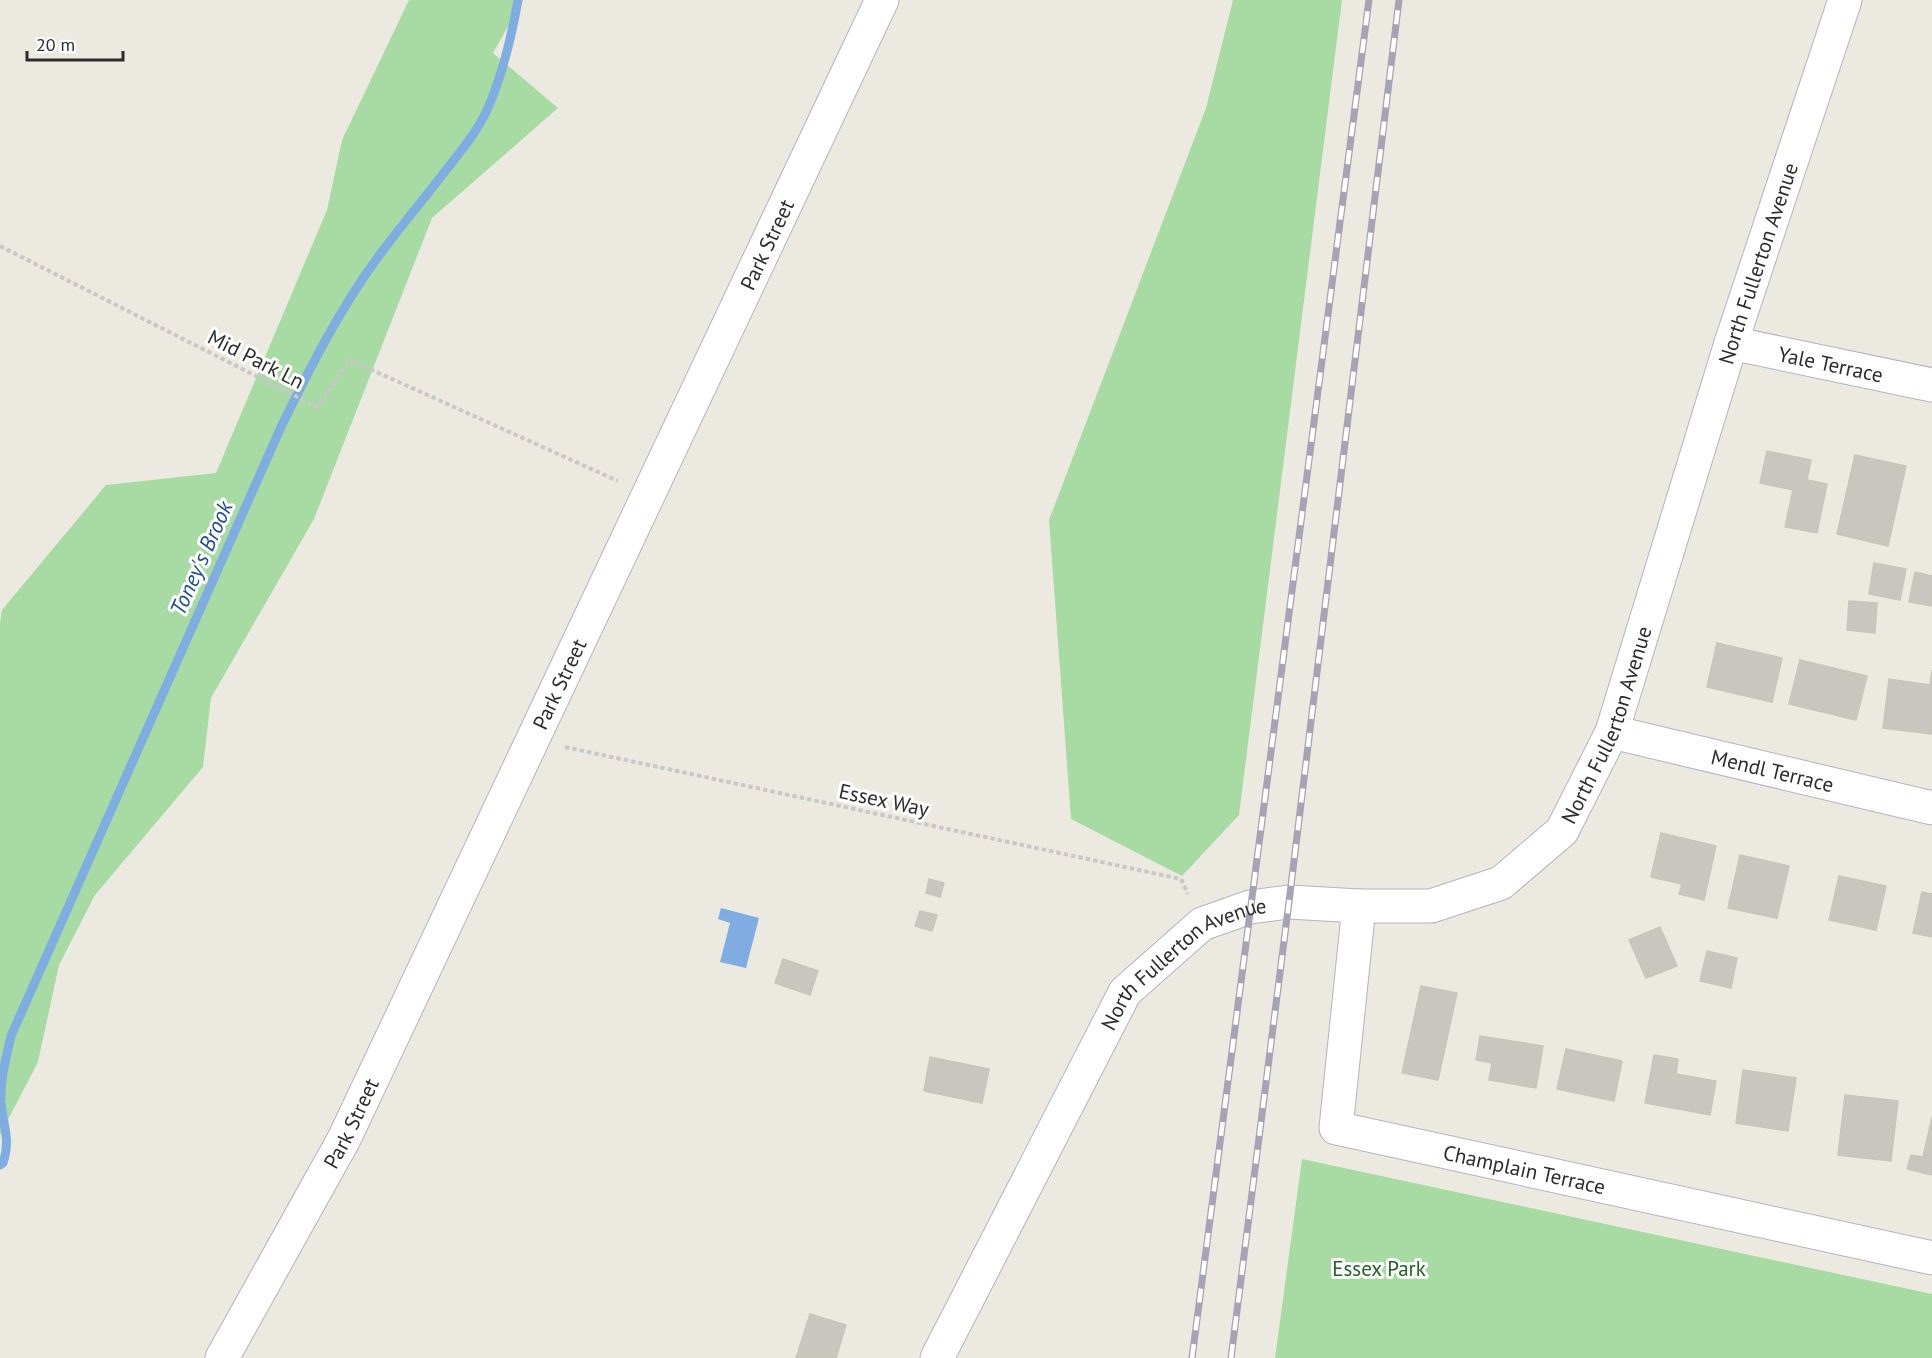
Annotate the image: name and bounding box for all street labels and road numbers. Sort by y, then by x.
street label: North Fullerton Avenue [1712,159,1803,367]
street label: Park Street [734,195,800,294]
street label: Mid Park Ln [203,323,309,395]
street label: Yale Terrace [1776,340,1886,388]
street label: North Fullerton Avenue [1555,623,1657,828]
street label: Park Street [526,634,592,734]
street label: Mendl Terrace [1708,743,1837,798]
street label: Essex Way [837,777,932,823]
street label: North Fullerton Avenue [1094,892,1268,1034]
street label: Park Street [317,1074,384,1173]
street label: Champlain Terrace [1441,1138,1608,1200]

